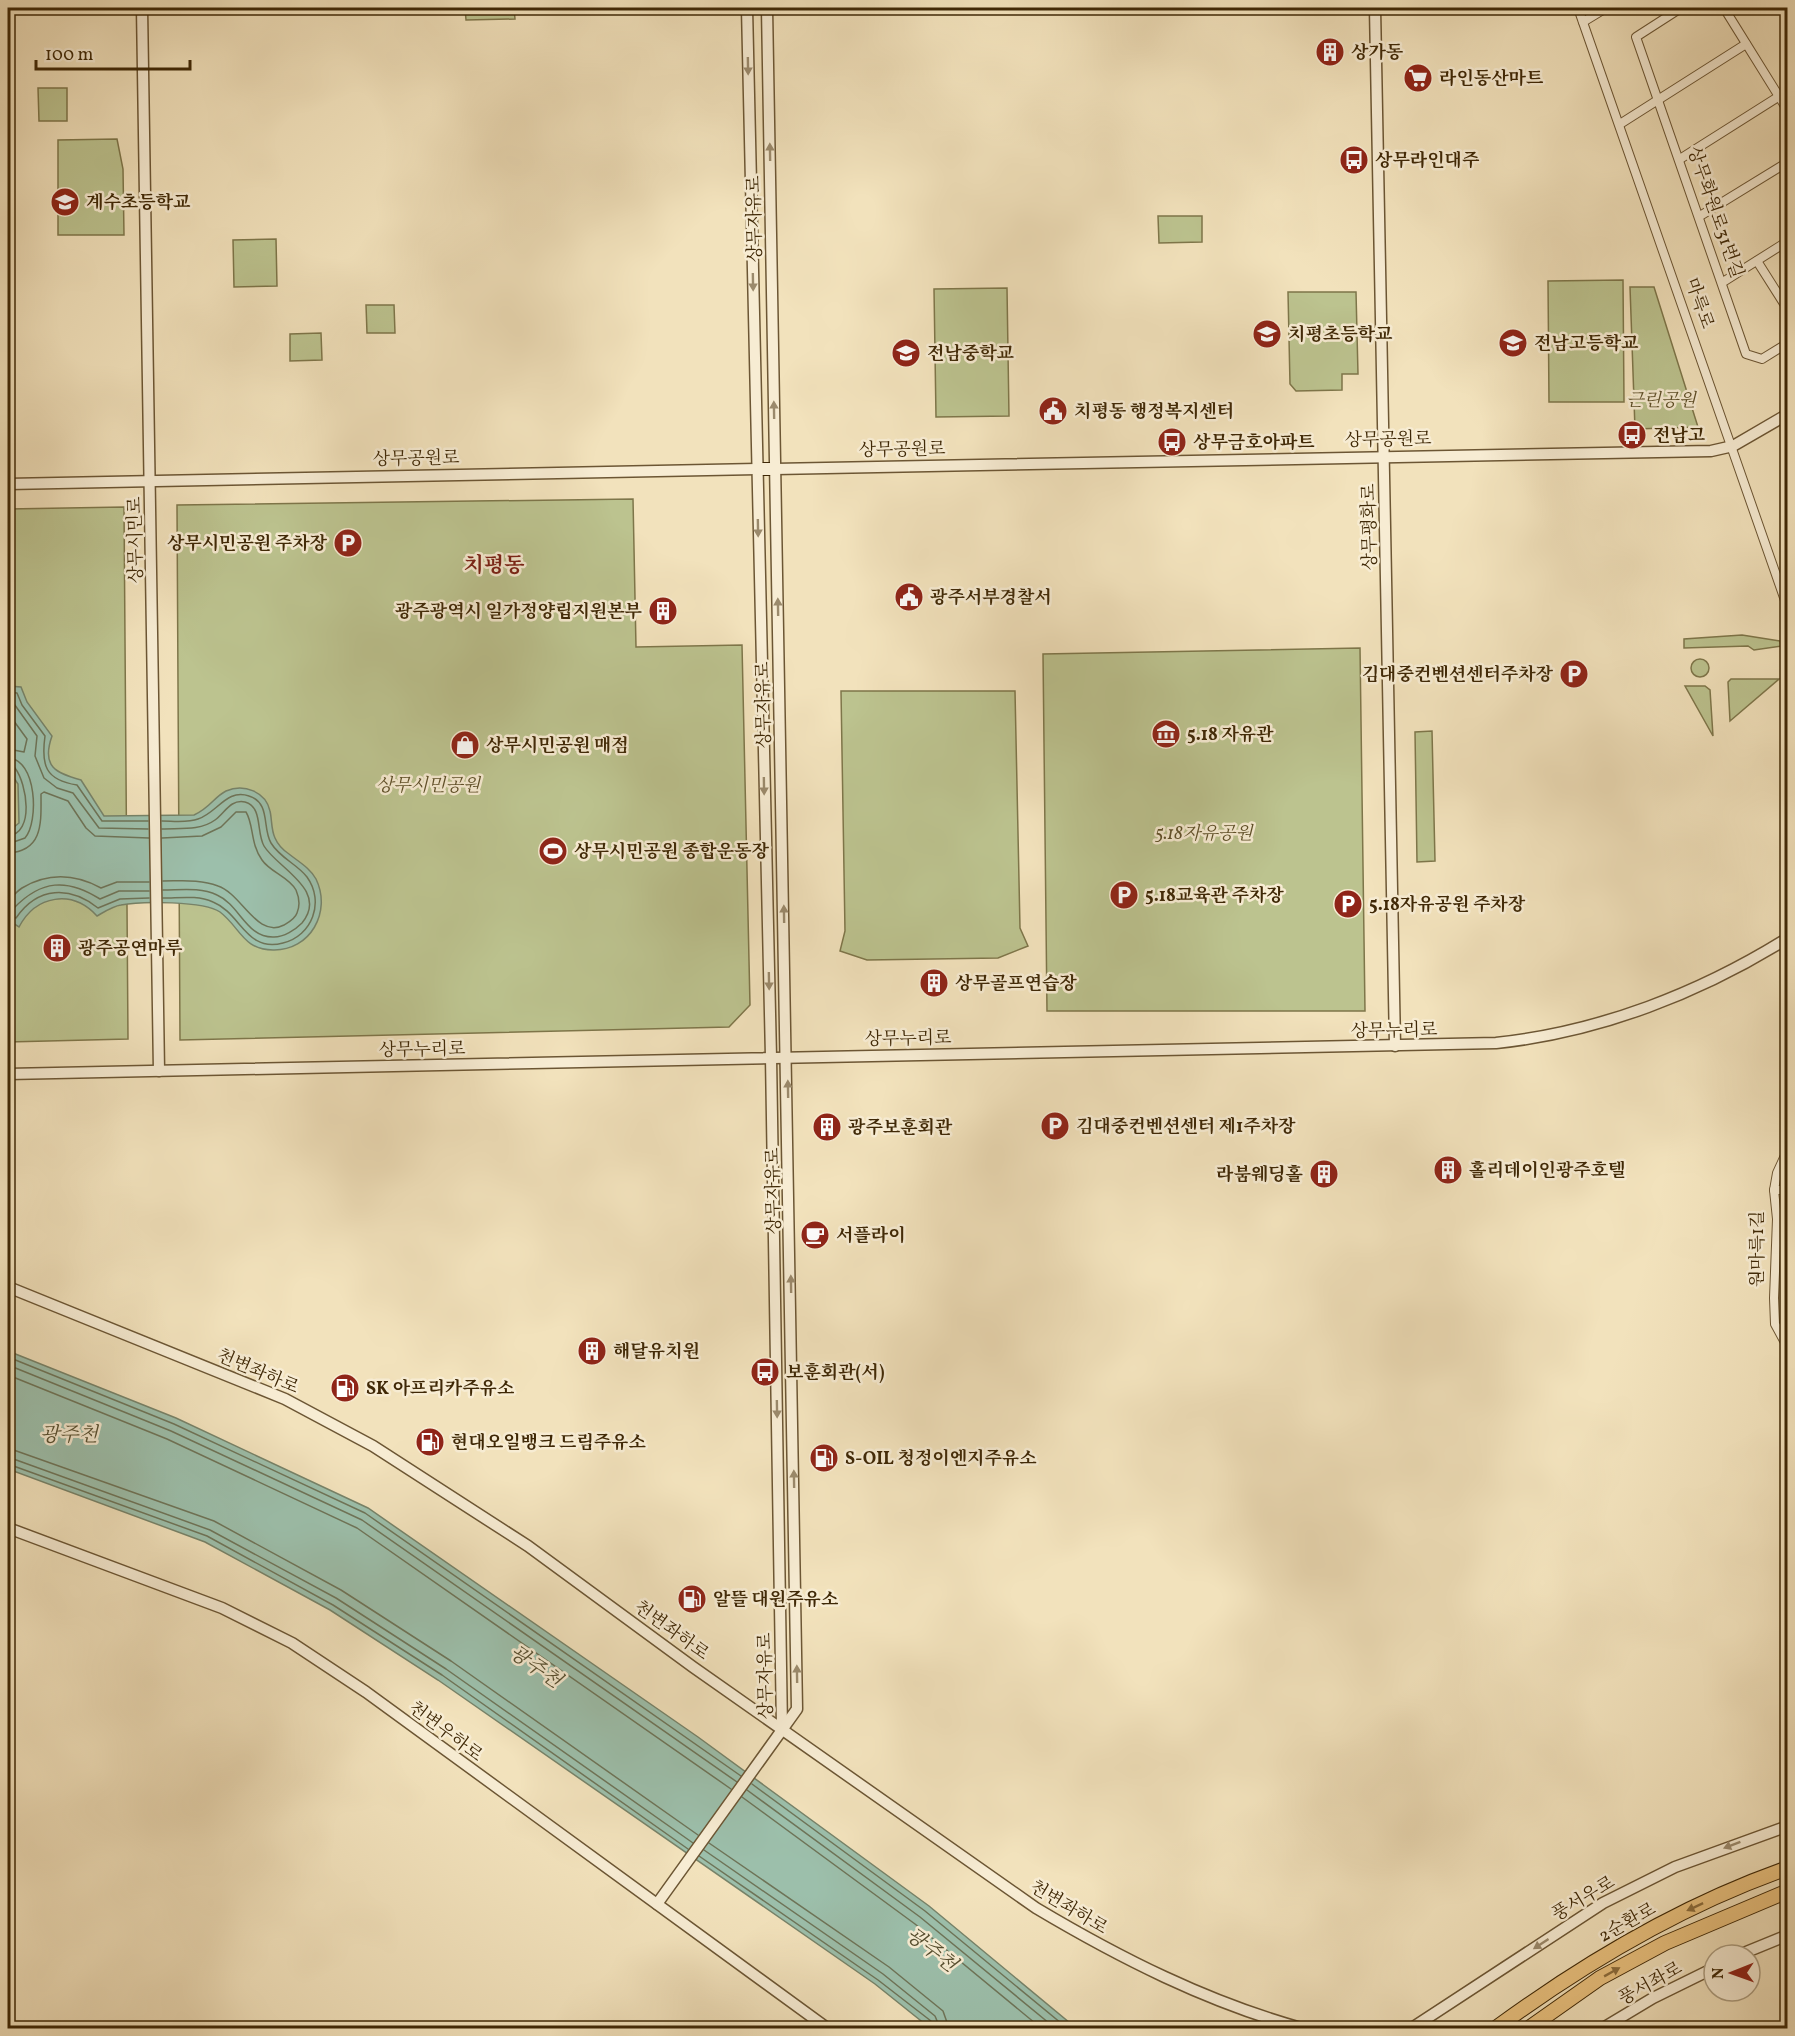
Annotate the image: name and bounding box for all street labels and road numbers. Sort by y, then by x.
street label: 상무화원로31번길 [1680,143,1749,282]
street label: 상무자유로 [742,175,769,263]
street label: 마륵로 [1678,275,1719,332]
street label: 상무공원로 [1344,427,1432,454]
street label: 상무공원로 [858,437,946,464]
street label: 상무공원로 [372,446,460,473]
street label: 상무평화로 [1357,483,1384,571]
street label: 상무시민로 [123,496,150,584]
street label: 상무자유로 [751,661,778,749]
street label: 상무누리로 [1350,1018,1438,1045]
street label: 상무누리로 [864,1026,952,1053]
street label: 상무누리로 [378,1037,466,1064]
street label: 상무자유로 [761,1147,788,1235]
street label: 원마륵1길 [1746,1211,1771,1287]
street label: 천변좌하로 [213,1344,302,1401]
street label: 천변좌하로 [629,1596,714,1667]
street label: 상무자유로 [753,1632,780,1720]
street label: 천변우하로 [403,1696,487,1768]
street label: 풍서우로 [1548,1871,1620,1928]
street label: 천변좌하로 [1025,1875,1112,1941]
street label: 2순환로 [1595,1897,1661,1949]
street label: 풍서좌로 [1614,1957,1687,2012]

